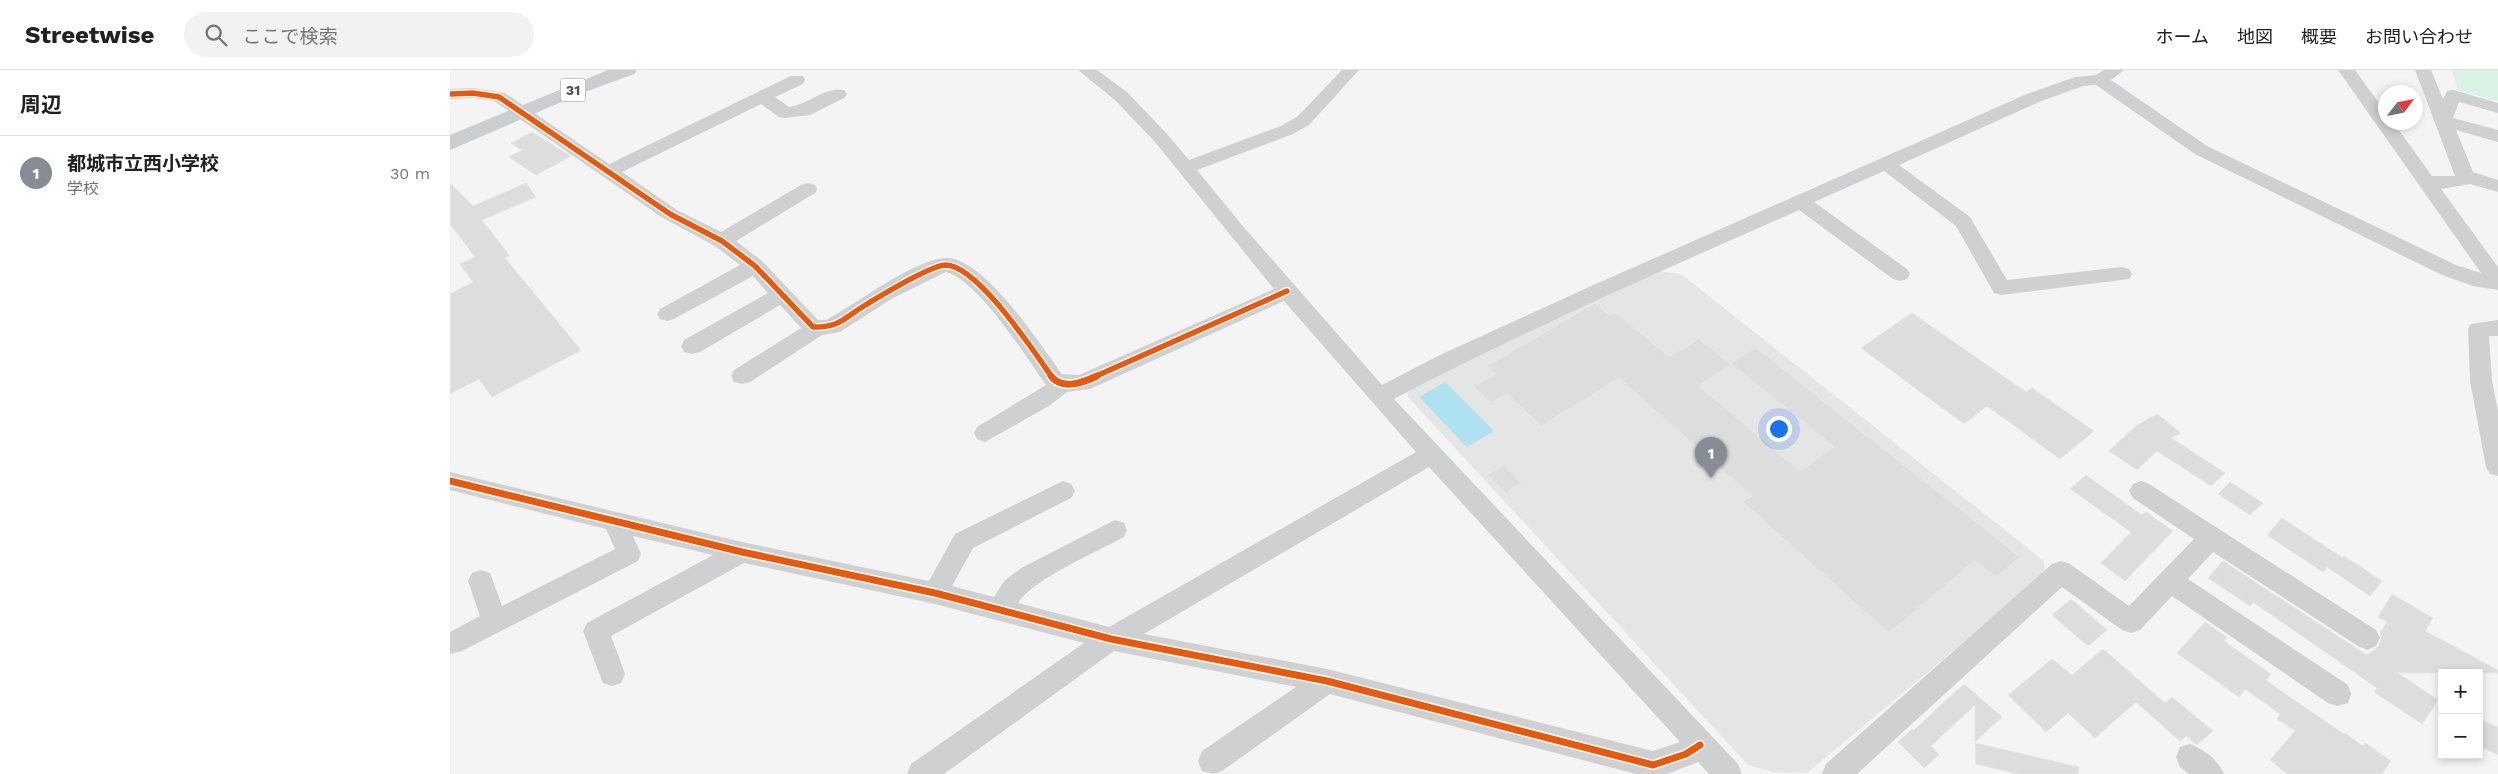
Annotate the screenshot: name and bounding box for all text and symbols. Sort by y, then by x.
search box [184,12,534,57]
text: Streetwise [25,21,154,49]
icon: search [202,21,230,49]
text: ここで検索 [242,25,338,48]
text: ホーム [2156,26,2209,47]
text: 地図 [2237,26,2273,47]
text: 概要 [2301,26,2337,47]
text: お問い合わせ [2365,26,2473,47]
road number: 31 [560,78,586,102]
north arrow [2378,85,2423,130]
text: 周辺 [20,92,62,117]
text: 都城市立西小学校 [67,152,219,175]
text: 1 [33,164,39,183]
text: 30 m [390,164,430,183]
text: 学校 [67,179,99,198]
your location [1766,416,1792,442]
pin: 1 [1695,437,1727,478]
map controls [2438,669,2483,759]
button: + [2438,669,2483,714]
button: − [2438,714,2483,759]

